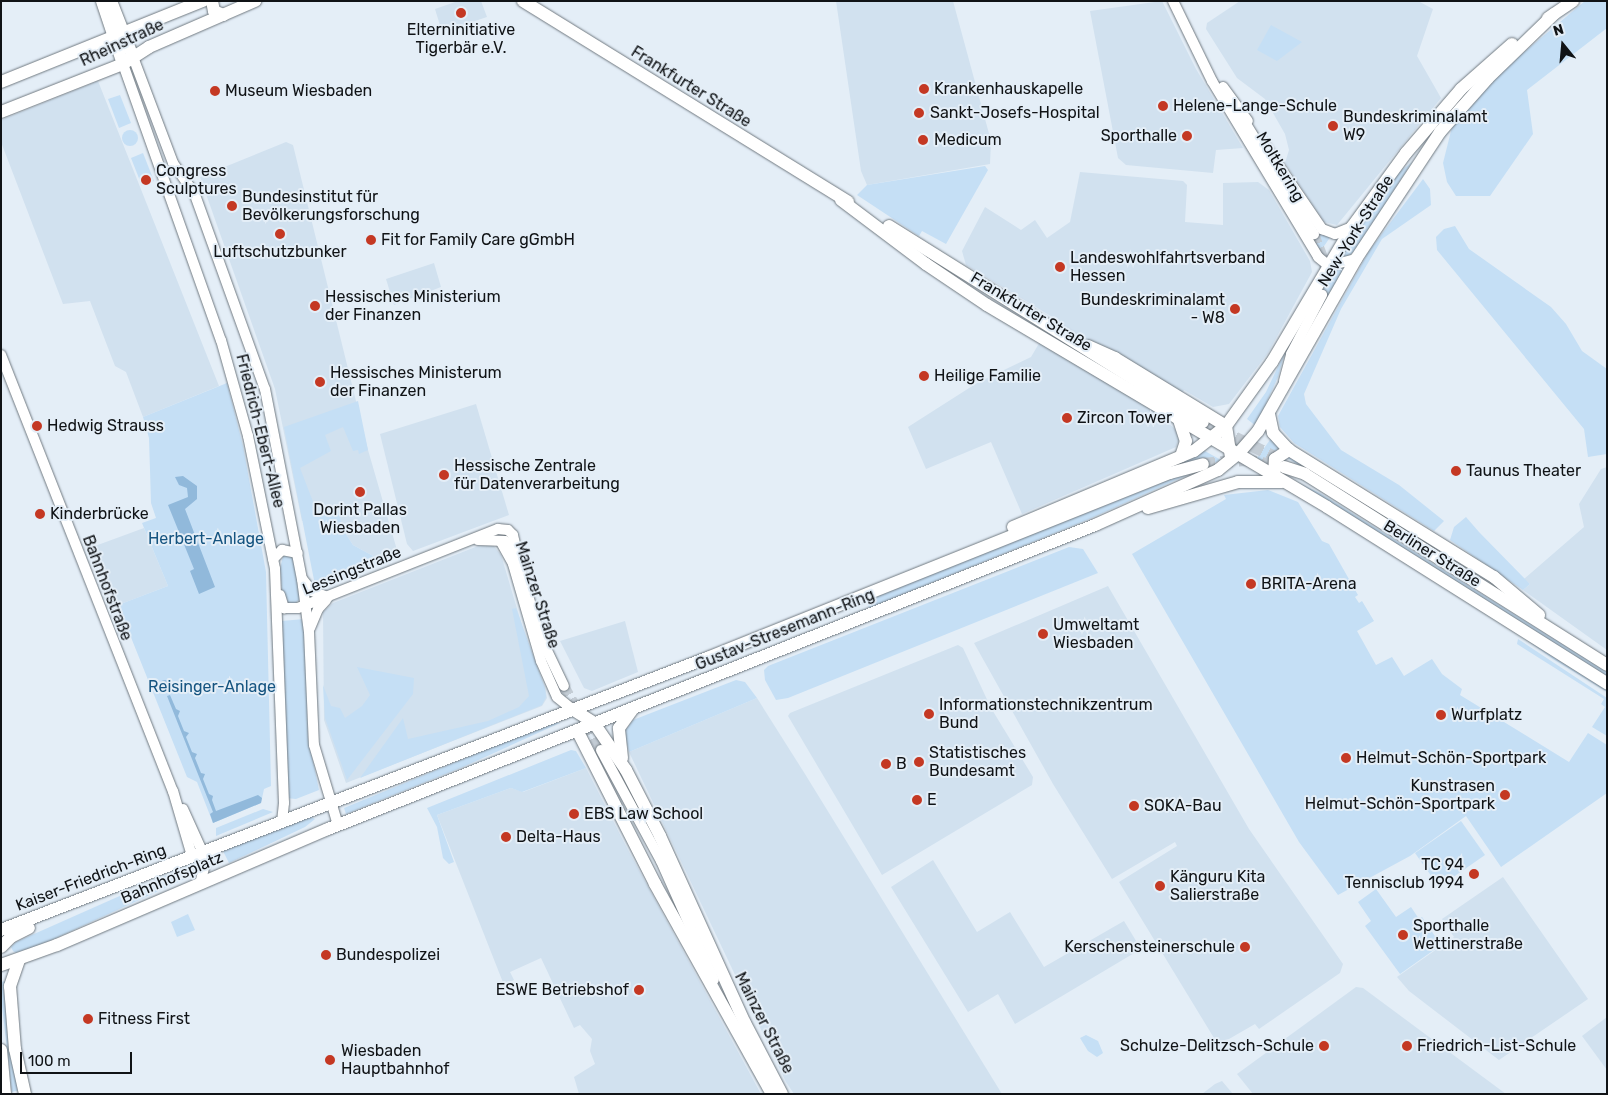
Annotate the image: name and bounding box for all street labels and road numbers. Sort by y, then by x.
street label: Rheinstraße [77,15,167,71]
street label: Frankfurter Straße [627,42,755,132]
street label: Moltkering [1252,129,1308,205]
street label: New-York-Straße [1314,172,1398,290]
street label: Frankfurter Straße [967,268,1095,356]
street label: Friedrich-Ebert-Allee [232,352,288,510]
street label: Berliner Straße [1380,516,1484,592]
street label: Bahnhofstraße [78,533,136,643]
street label: Mainzer Straße [511,539,563,651]
street label: Lessingstraße [300,542,404,600]
street label: Gustav-Stresemann-Ring [693,585,877,675]
street label: Kaiser-Friedrich-Ring [13,840,169,916]
street label: Bahnhofsplatz [118,848,226,908]
street label: Mainzer Straße [730,969,798,1077]

